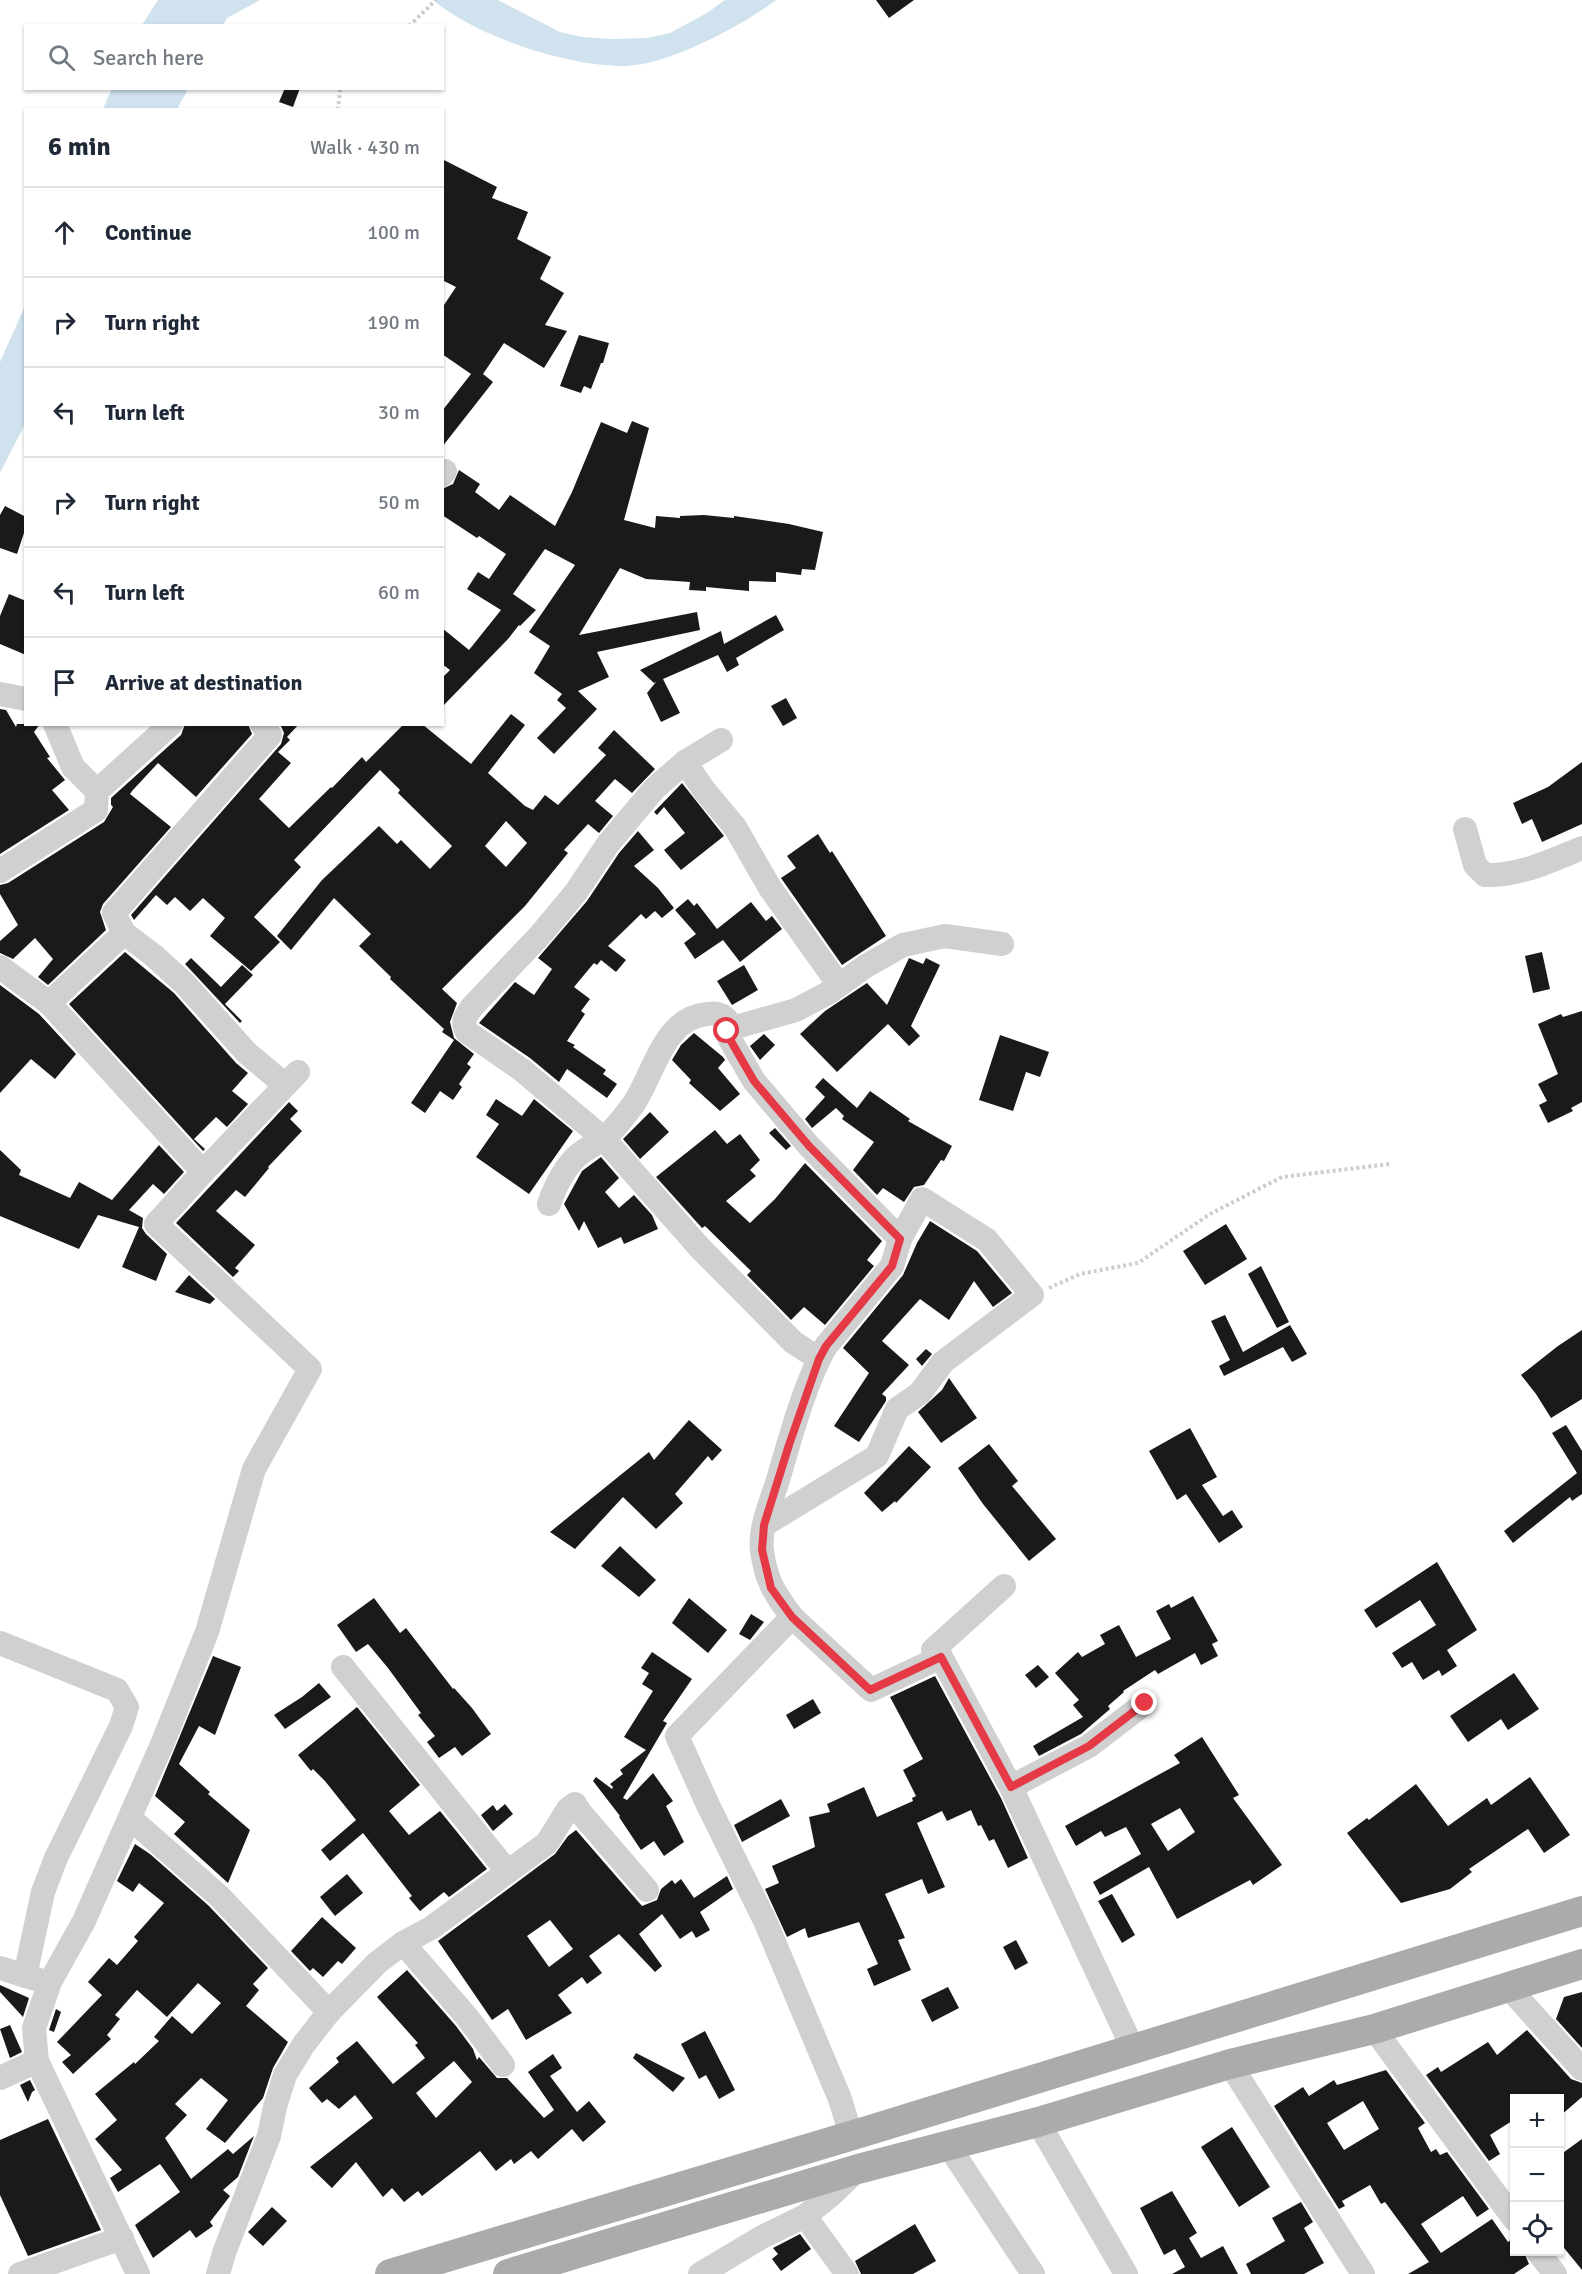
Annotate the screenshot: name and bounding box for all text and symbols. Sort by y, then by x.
search box [24,24,444,90]
icon: search [45,41,78,74]
text: Search here [93,44,204,71]
text: 6 min [48,131,111,163]
text: Walk · 430 m [310,135,420,160]
icon: ahead [48,216,81,249]
text: Continue [105,219,192,246]
text: 100 m [367,220,420,245]
icon: right [48,306,81,339]
text: Turn right [105,309,200,336]
text: 190 m [367,310,420,335]
icon: left [48,396,81,429]
text: Turn left [105,399,185,426]
text: 30 m [378,400,420,425]
icon: right [48,486,81,519]
text: Turn right [105,489,200,516]
text: 50 m [378,490,420,515]
icon: left [48,576,81,609]
text: Turn left [105,579,185,606]
text: 60 m [378,580,420,605]
icon: arrive [48,666,81,699]
text: Arrive at destination [105,669,302,696]
route start [713,1017,739,1043]
route end [1131,1689,1157,1715]
map controls [1510,2094,1564,2256]
button: + [1510,2094,1564,2148]
button: − [1510,2148,1564,2202]
button: locate [1510,2202,1564,2256]

